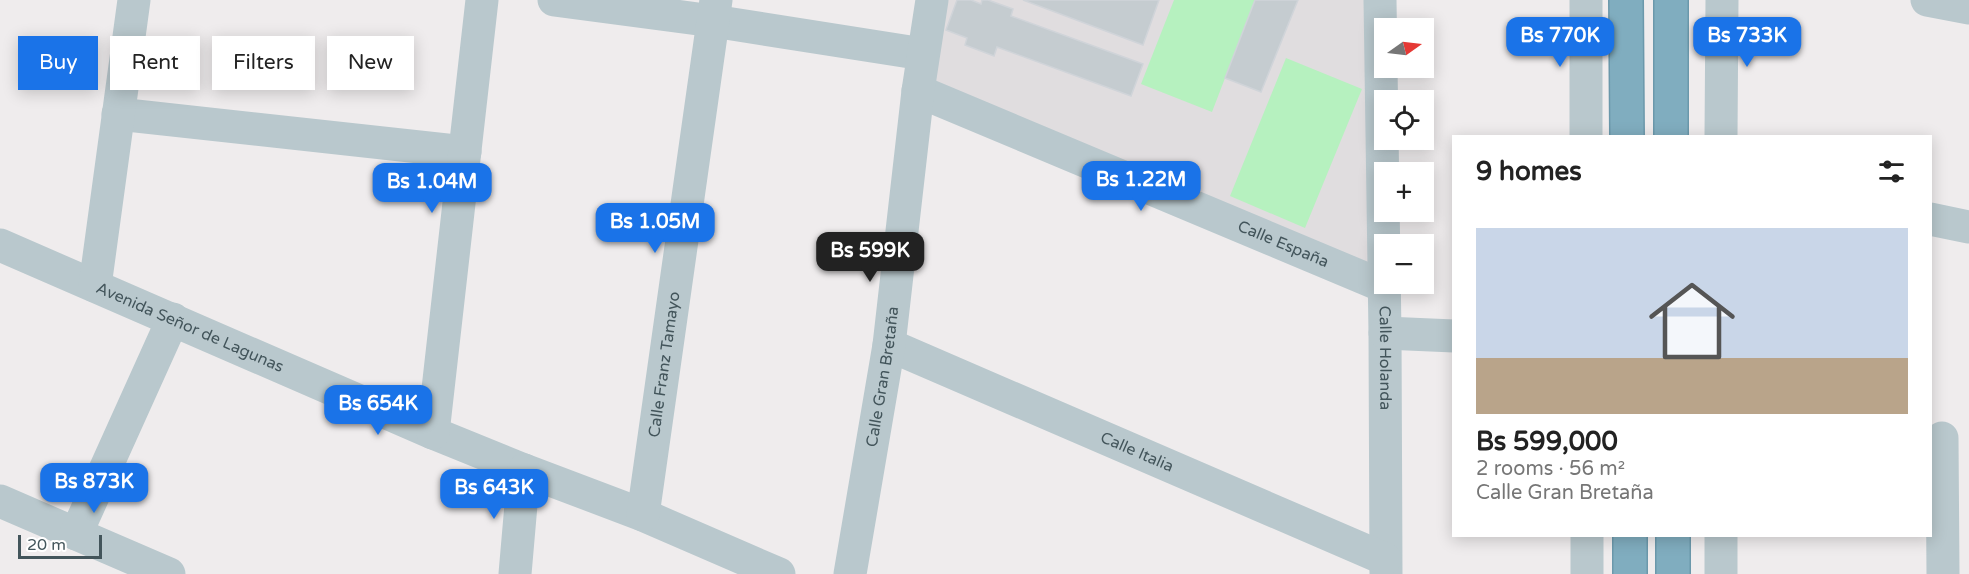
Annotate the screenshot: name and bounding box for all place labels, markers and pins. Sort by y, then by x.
pin: Bs 770K [1505,17,1615,68]
pin: Bs 733K [1692,17,1802,68]
pin: Bs 1.22M [1079,161,1203,212]
pin: Bs 1.04M [370,163,494,214]
pin: Bs 1.05M [593,203,717,254]
pin: Bs 599K [815,232,925,283]
pin: Bs 654K [323,385,433,436]
pin: Bs 873K [39,463,149,514]
pin: Bs 643K [439,469,549,520]

